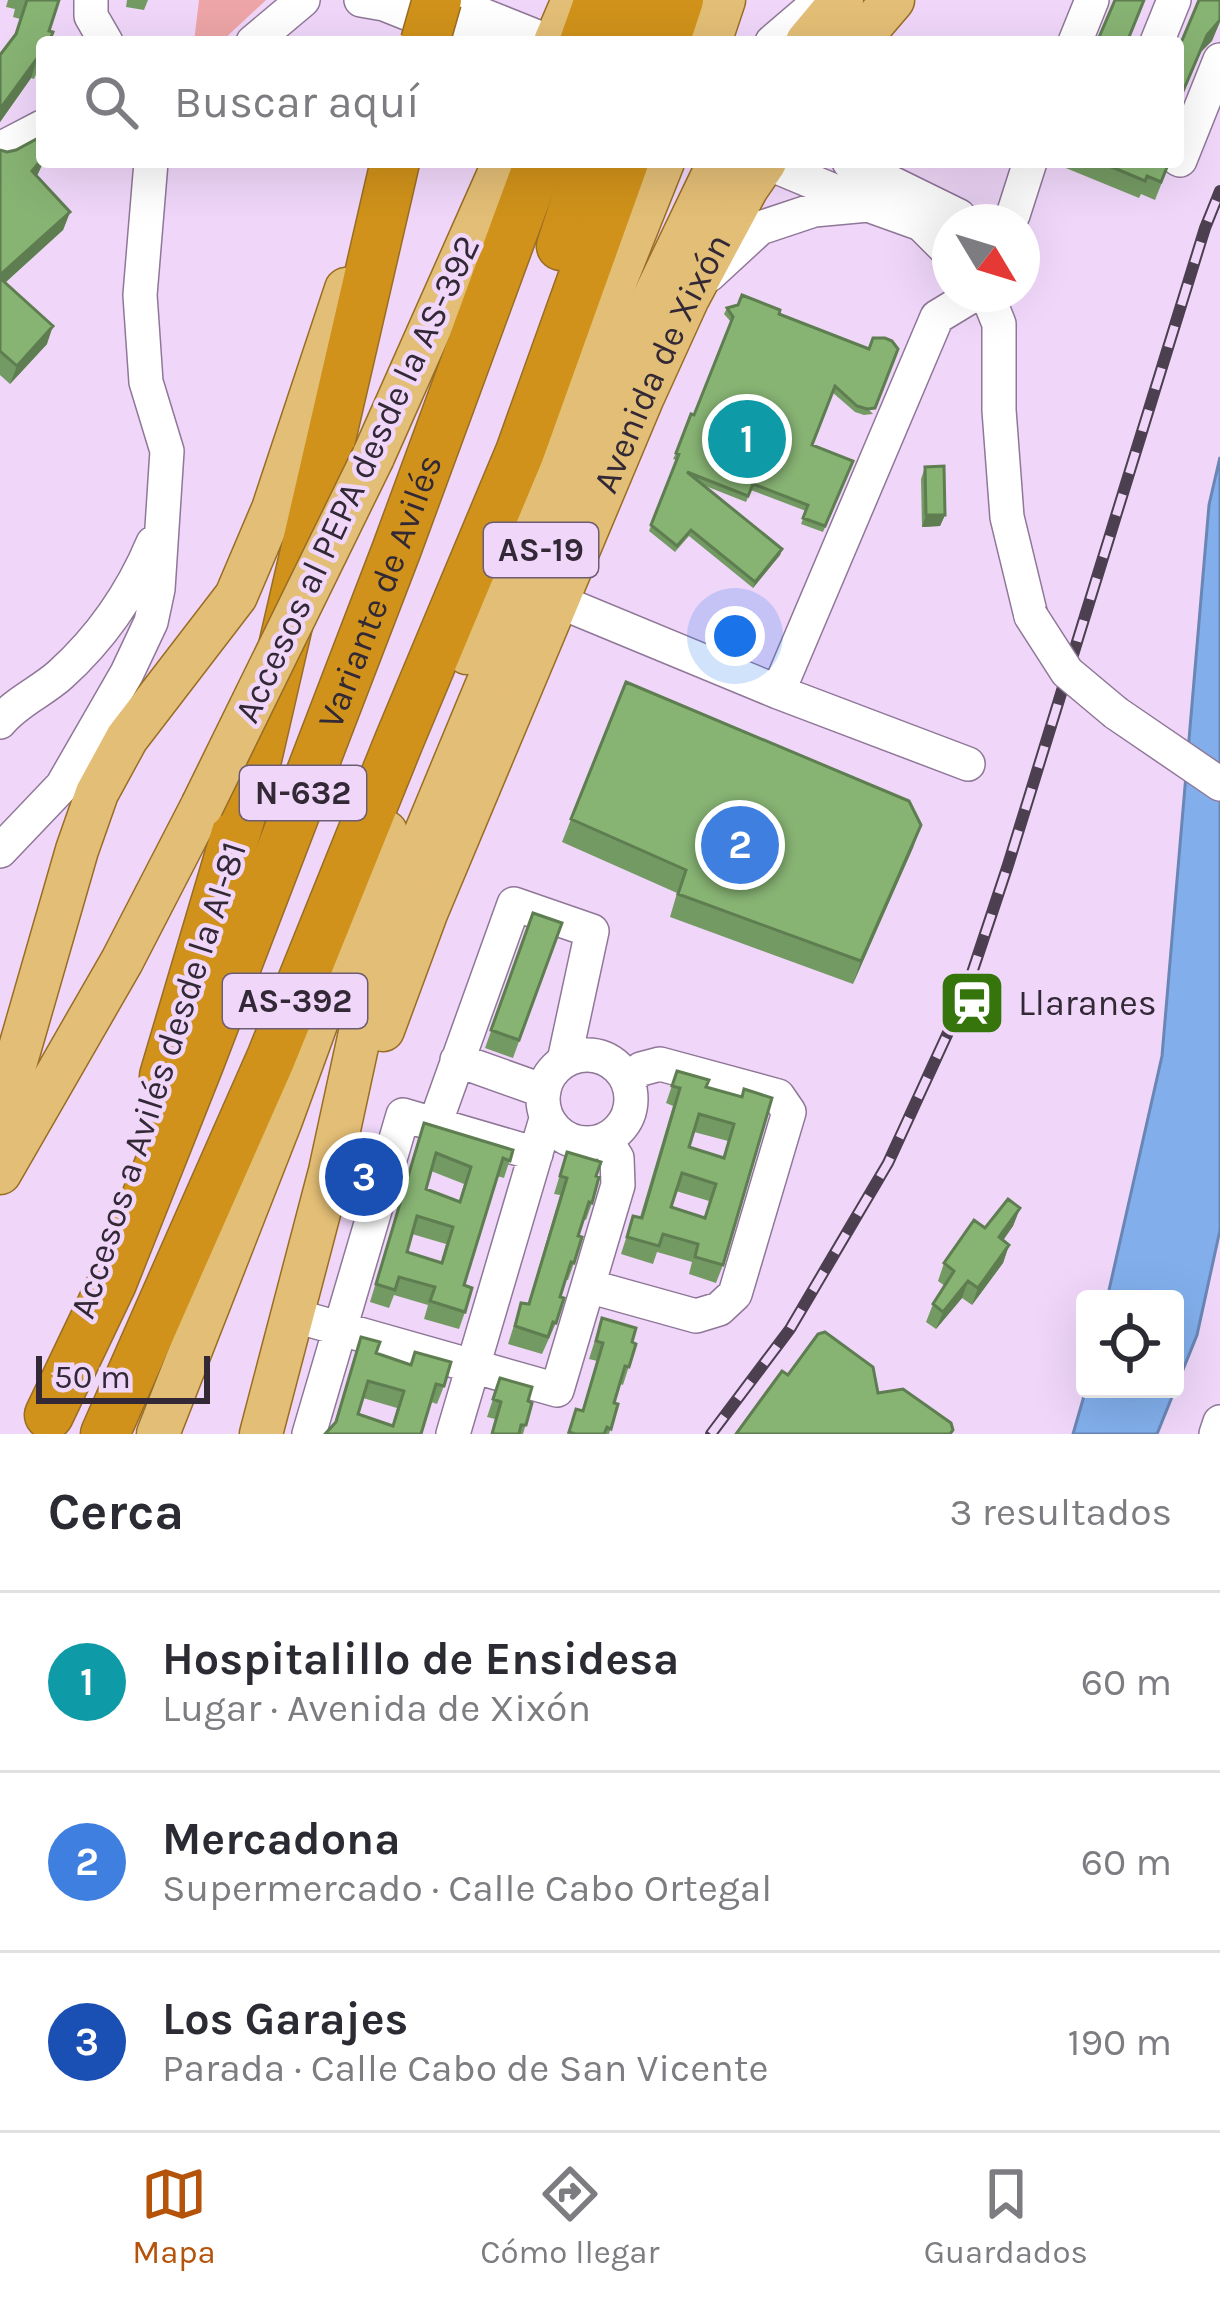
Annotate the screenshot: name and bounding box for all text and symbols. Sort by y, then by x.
search box [36,36,1184,168]
icon: search [78,69,144,135]
text: Buscar aquí [174,76,420,128]
north arrow [932,204,1040,312]
street label: Avenida de Xixón [584,226,740,499]
street label: Accesos al PEPA desde la AS-392 [225,229,489,729]
pin: 1 [708,394,786,484]
street label: Variante de Avilés [309,449,451,734]
road number: AS-19 [484,523,598,577]
your location [705,606,765,666]
road number: N-632 [240,766,366,820]
pin: 2 [701,800,779,890]
street label: Accesos a Avilés desde la AI-81 [61,837,255,1323]
station icon: Llaranes [937,968,1007,1038]
road number: AS-392 [223,974,367,1028]
place label: Llaranes [1018,982,1157,1024]
pin: 3 [325,1132,403,1222]
map controls [1076,1290,1184,1398]
button: locate [1076,1290,1184,1398]
scale bar [36,1350,210,1403]
text: 50 m [54,1358,131,1396]
text: Cerca [48,1482,184,1542]
text: 3 resultados [950,1489,1172,1535]
text: Hospitalillo de Ensidesa [162,1633,679,1685]
text: 1 [80,1659,94,1705]
text: 60 m [1081,1659,1172,1705]
text: Lugar · Avenida de Xixón [162,1685,591,1731]
text: Mercadona [162,1813,400,1865]
text: 2 [75,1839,99,1885]
text: 60 m [1081,1839,1172,1885]
text: Supermercado · Calle Cabo Ortegal [162,1865,772,1911]
text: Los Garajes [162,1993,408,2045]
text: 3 [75,2019,99,2065]
text: 190 m [1068,2019,1172,2065]
text: Parada · Calle Cabo de San Vicente [162,2045,768,2091]
tab: Mapa [132,2161,216,2271]
tab: Cómo llegar [480,2161,659,2271]
tab: Guardados [924,2161,1088,2271]

